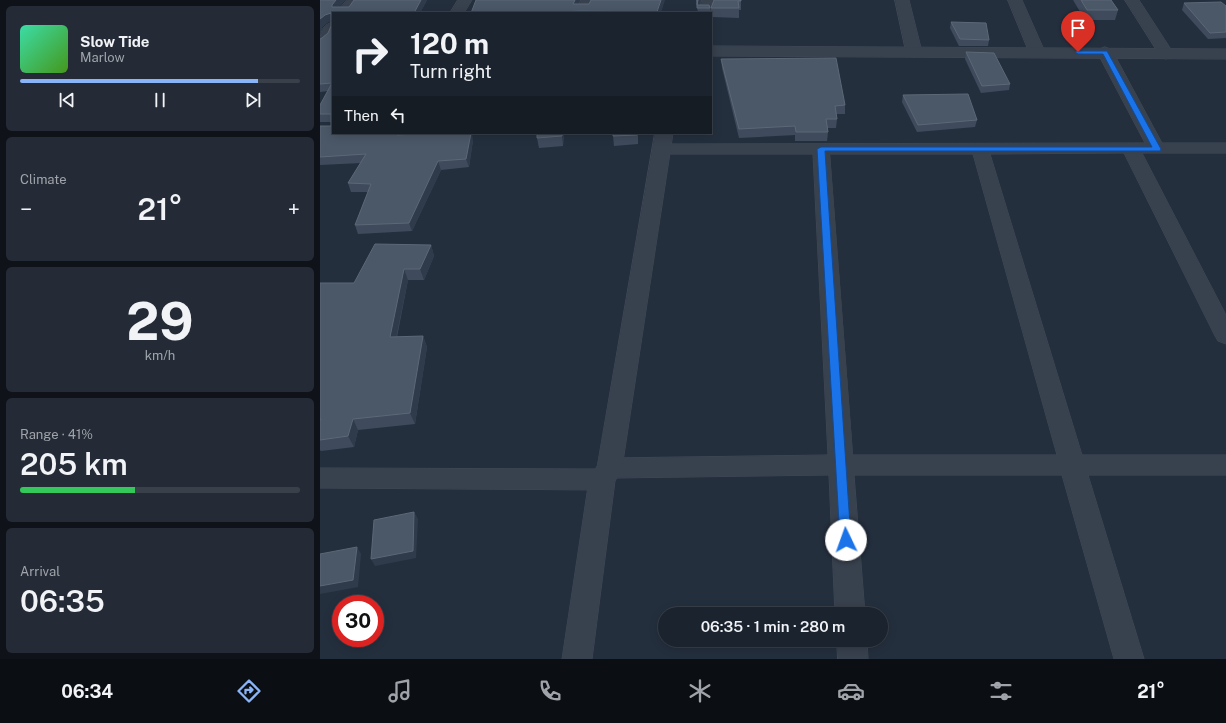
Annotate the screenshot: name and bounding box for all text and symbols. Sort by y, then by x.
pin [1061,11,1095,52]
icon: arrive [1067,17,1089,39]
text: 120 m [410,27,489,60]
icon: right [344,28,396,80]
text: Slow Tide [80,33,149,50]
text: Marlow [80,50,125,65]
text: Turn right [410,61,492,82]
icon: previous [56,89,78,111]
icon: pause [149,89,171,111]
icon: next [242,89,264,111]
icon: left [387,104,409,126]
text: Then [344,107,379,124]
text: Climate [20,172,67,187]
text: 21° [137,191,183,227]
text: − [20,196,32,222]
text: + [288,196,300,222]
text: 29 [126,291,194,352]
text: km/h [145,348,175,363]
text: Range · 41% [20,427,93,442]
text: 205 km [20,446,128,482]
position arrow [825,519,867,561]
text: Arrival [20,564,60,579]
text: 06:35 [20,583,105,619]
speed limit sign: 30 [332,595,384,647]
text: 06:35 · 1 min · 280 m [701,618,845,635]
icon: directions [235,677,263,705]
icon: music [386,677,414,705]
icon: phone [536,677,564,705]
icon: climate [686,677,714,705]
icon: car [837,677,865,705]
icon: filters [987,677,1015,705]
text: 06:34 [61,681,113,702]
text: 21° [1137,681,1165,702]

